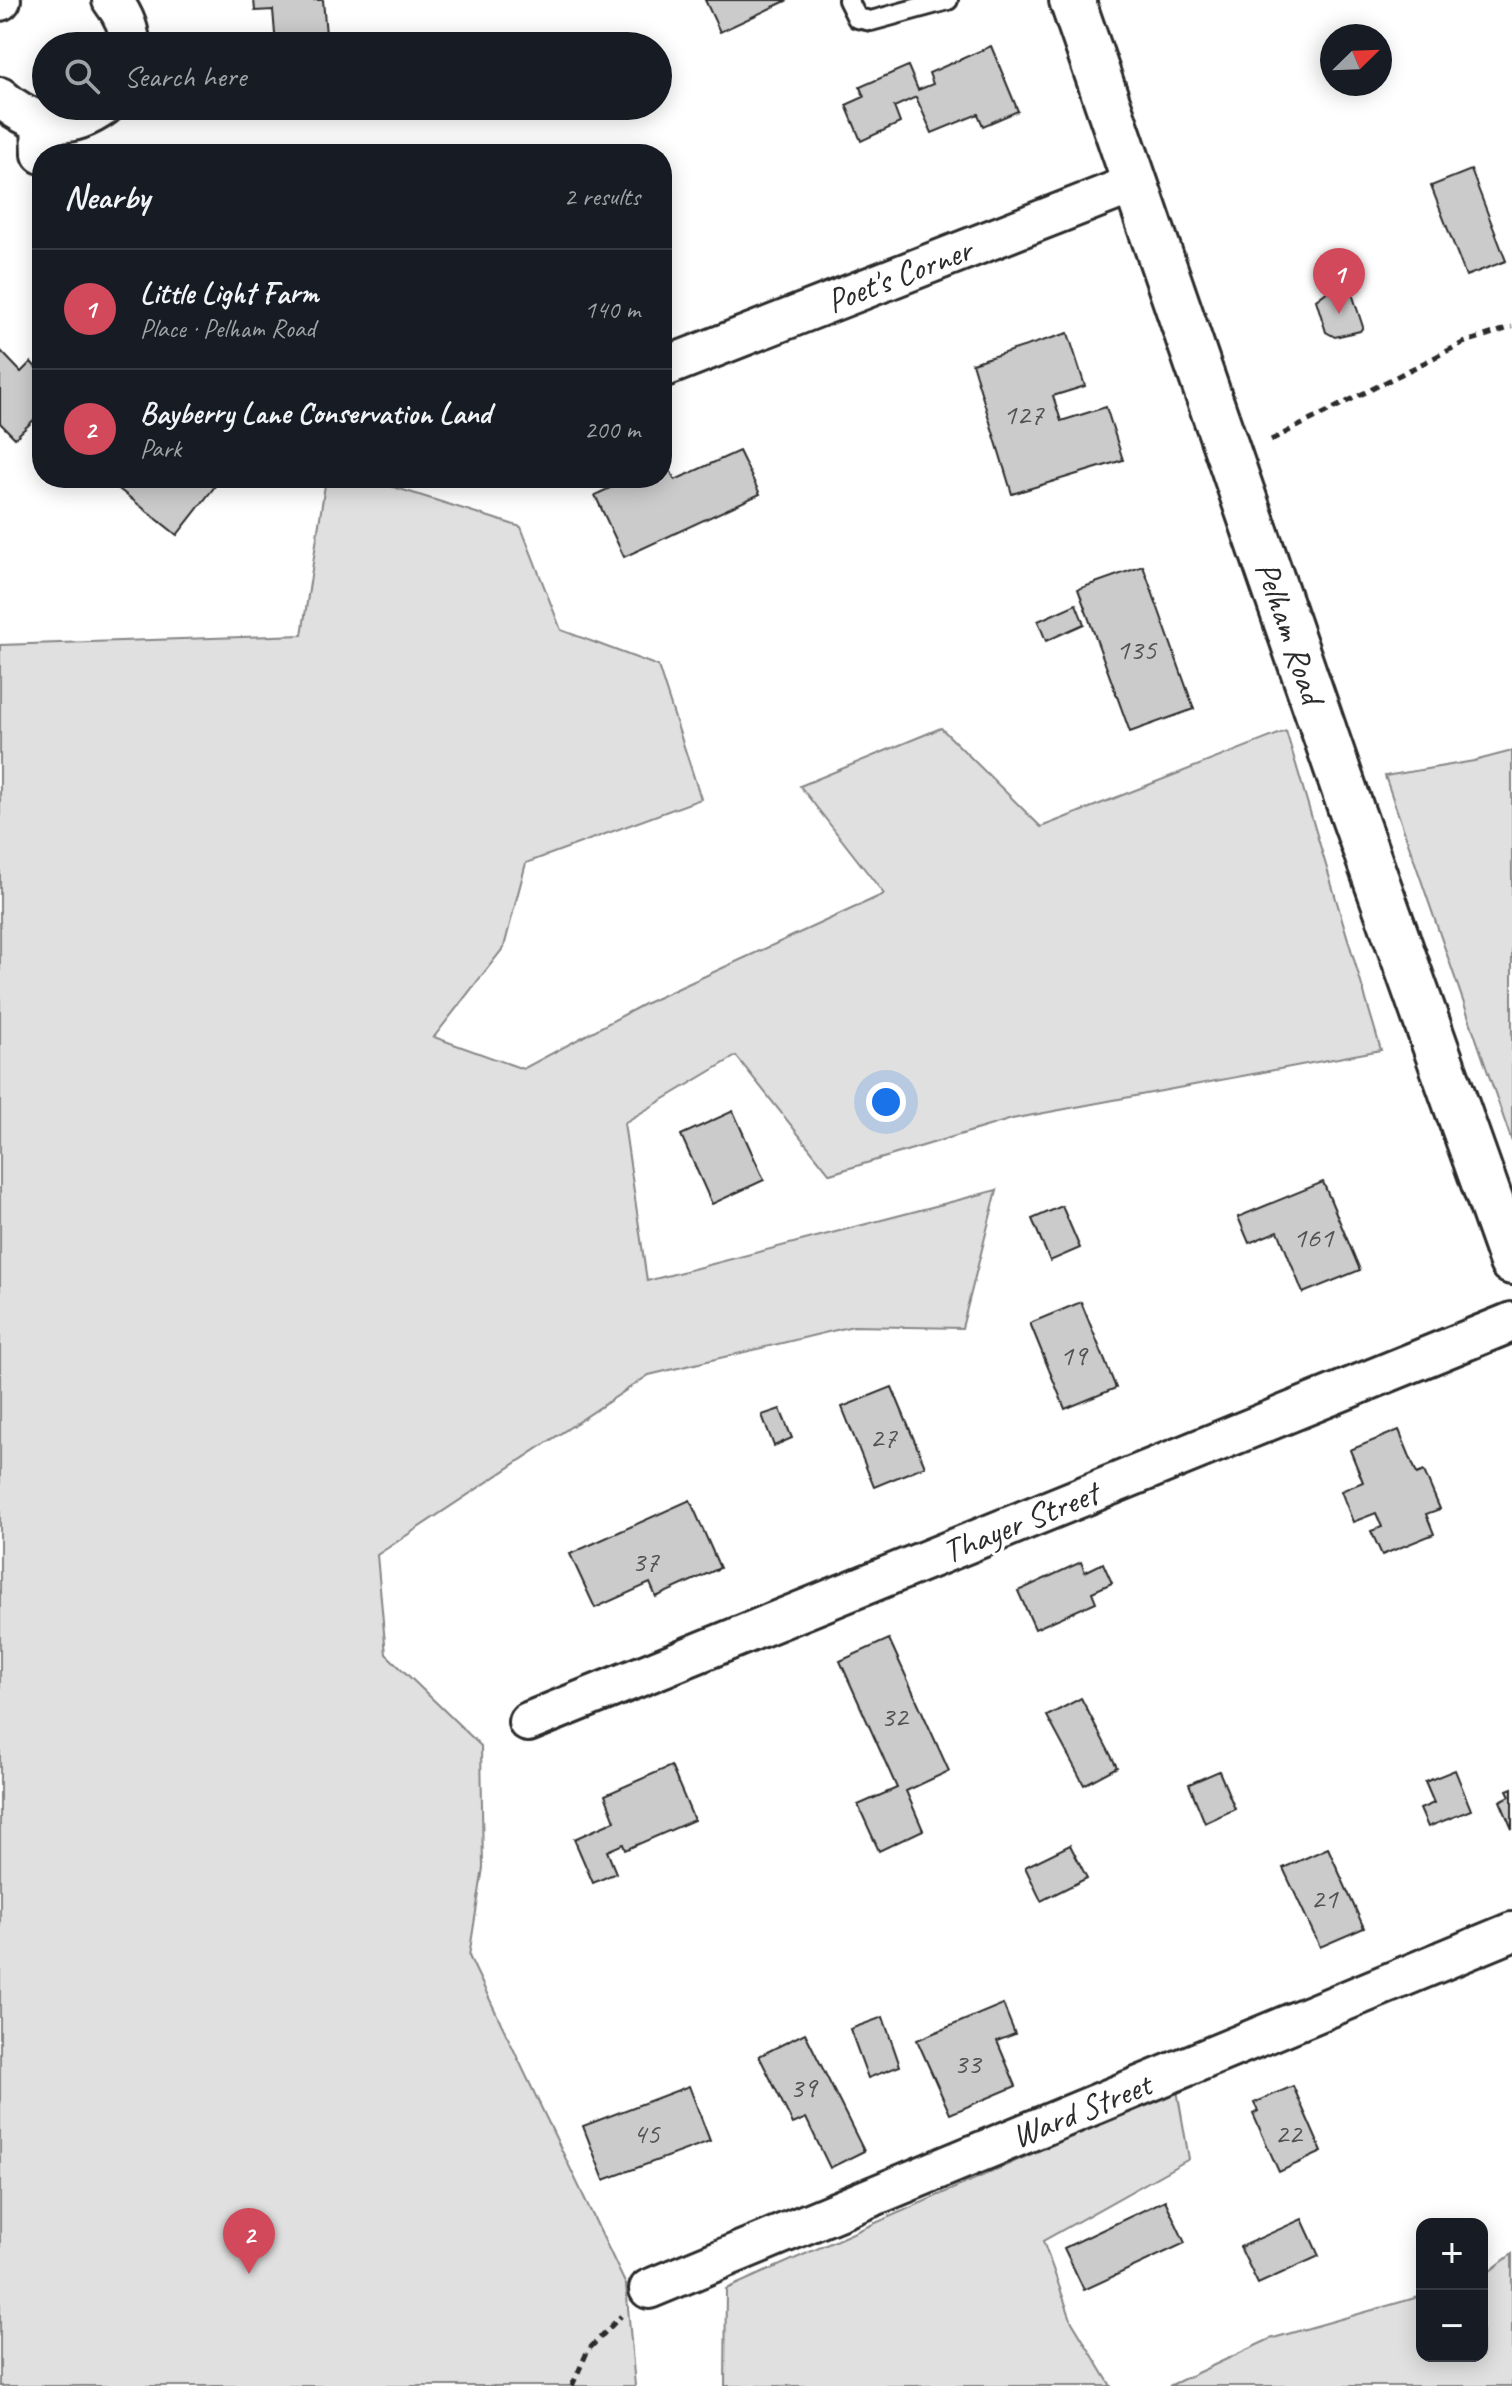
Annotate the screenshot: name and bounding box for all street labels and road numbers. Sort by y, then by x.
street label: Poet's Corner [820,226,981,322]
street label: Pelham Road [1246,556,1336,713]
street label: Thayer Street [936,1470,1109,1573]
street label: Ward Street [1005,2061,1160,2157]

